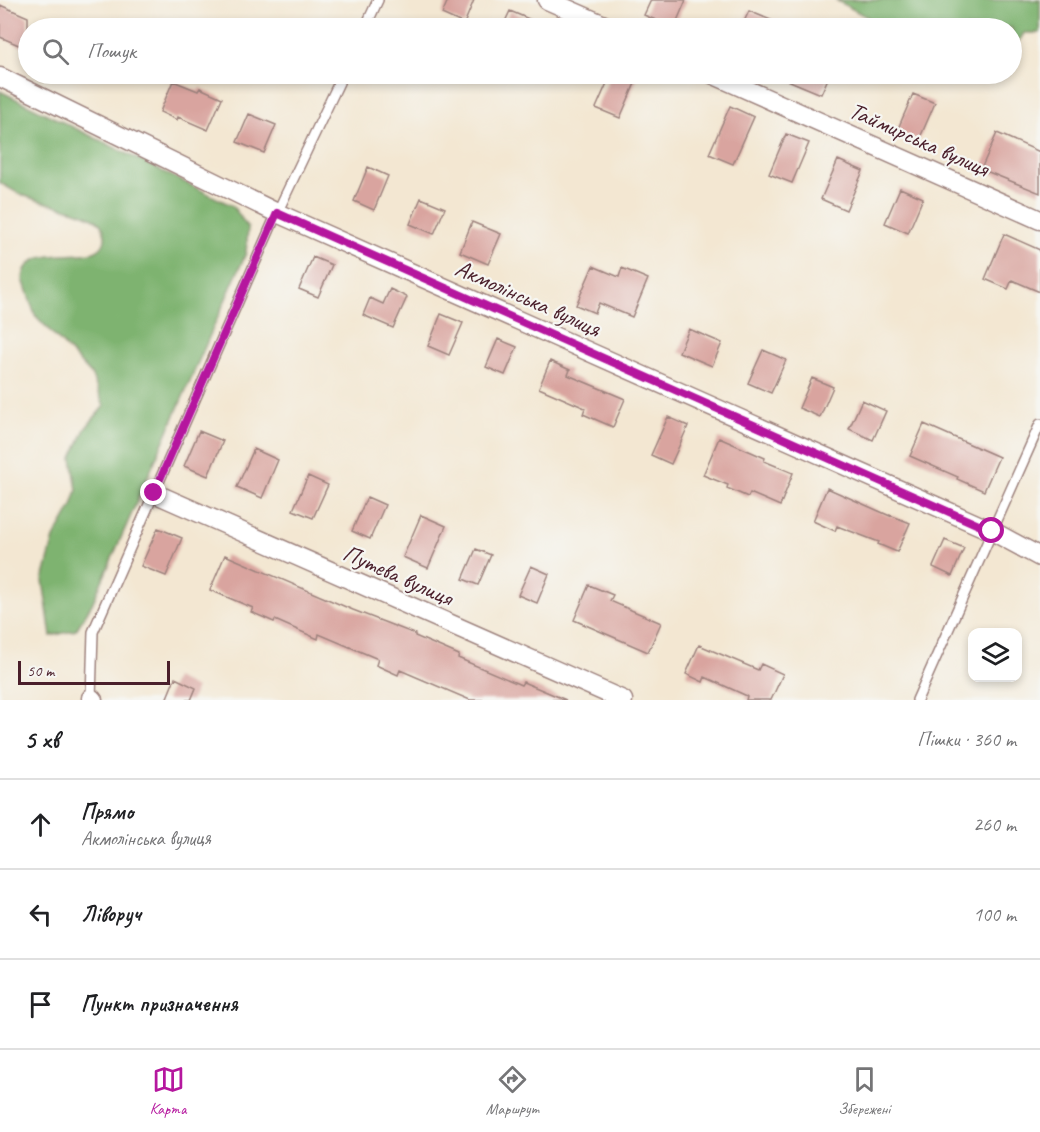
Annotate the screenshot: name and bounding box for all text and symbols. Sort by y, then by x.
search box [18,18,1022,84]
icon: search [39,35,72,68]
text: Пошук [87,37,136,65]
street label: Таймирська вулиця [845,95,995,184]
street label: Акмолiнська вулиця [451,253,606,344]
route end [140,479,166,505]
route start [978,517,1004,543]
street label: Путева вулиця [338,537,459,613]
map controls [968,628,1022,682]
button: layers [968,628,1022,682]
scale bar [18,658,170,686]
text: 50 m [27,661,54,681]
text: 5 хв [24,723,59,756]
text: Пішки · 360 m [917,727,1016,752]
text: Прямо [81,798,133,826]
icon: ahead [24,808,57,841]
text: 260 m [973,812,1016,837]
text: Акмолiнська вулиця [81,826,211,851]
icon: left [24,898,57,931]
text: Ліворуч [81,900,141,928]
text: 100 m [973,902,1016,927]
icon: arrive [24,988,57,1021]
text: Пункт призначення [81,990,238,1018]
tab: Карта [150,1063,186,1119]
tab: Маршрут [486,1063,539,1119]
tab: Збережені [838,1063,890,1119]

